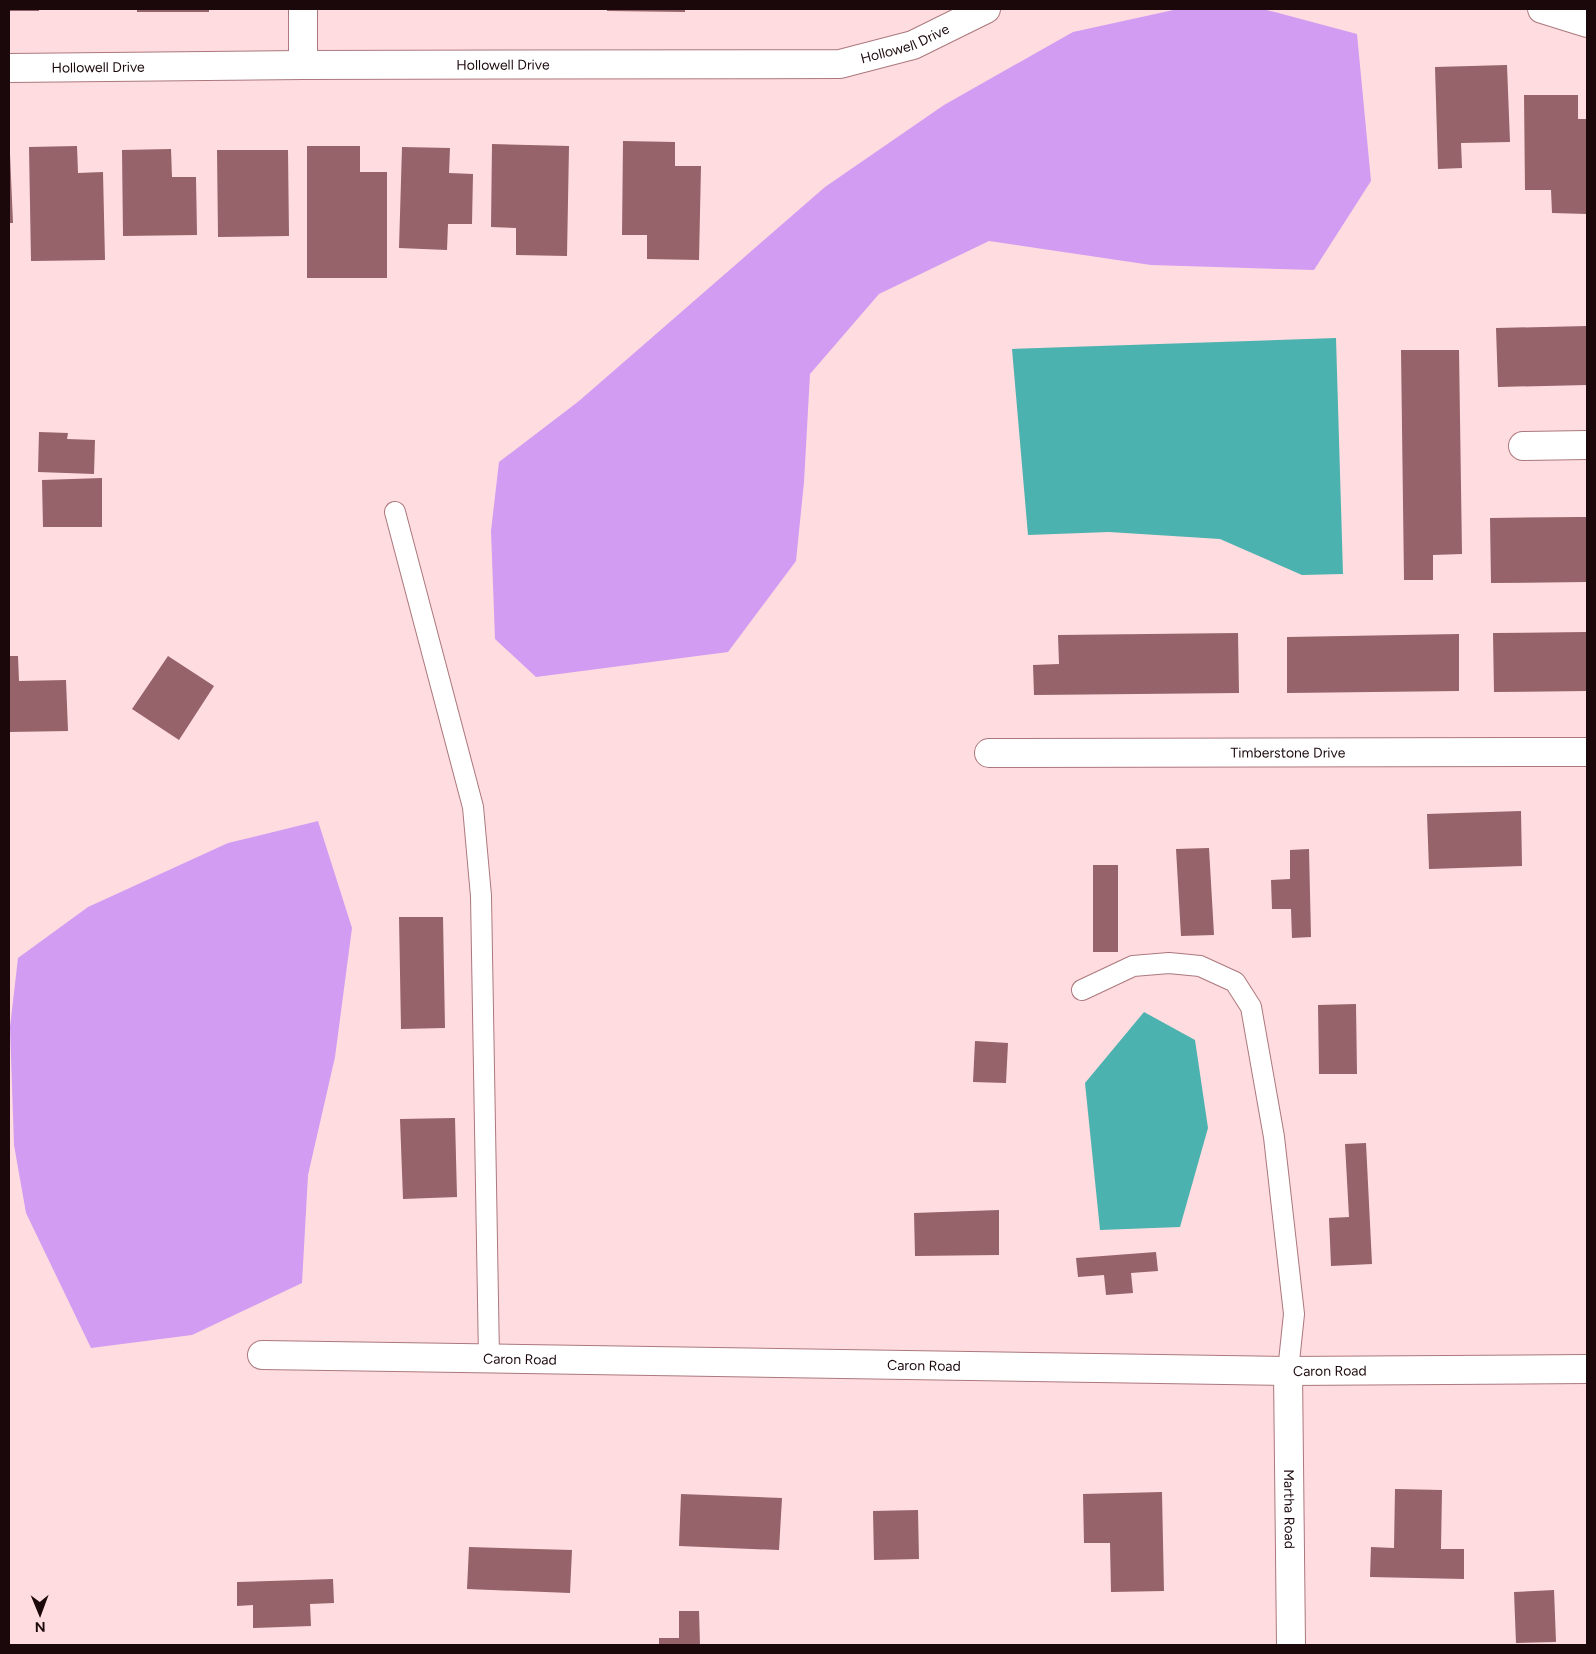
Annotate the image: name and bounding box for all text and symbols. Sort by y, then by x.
street label: Hollowell Drive [858,20,952,67]
street label: Hollowell Drive [456,56,550,73]
street label: Hollowell Drive [51,58,145,76]
street label: Timberstone Drive [1231,744,1346,761]
street label: Caron Road [483,1350,557,1368]
street label: Caron Road [887,1356,961,1374]
street label: Caron Road [1293,1362,1367,1379]
street label: Martha Road [1281,1469,1298,1549]
north arrow [15,1589,65,1639]
text: N [35,1618,46,1635]

